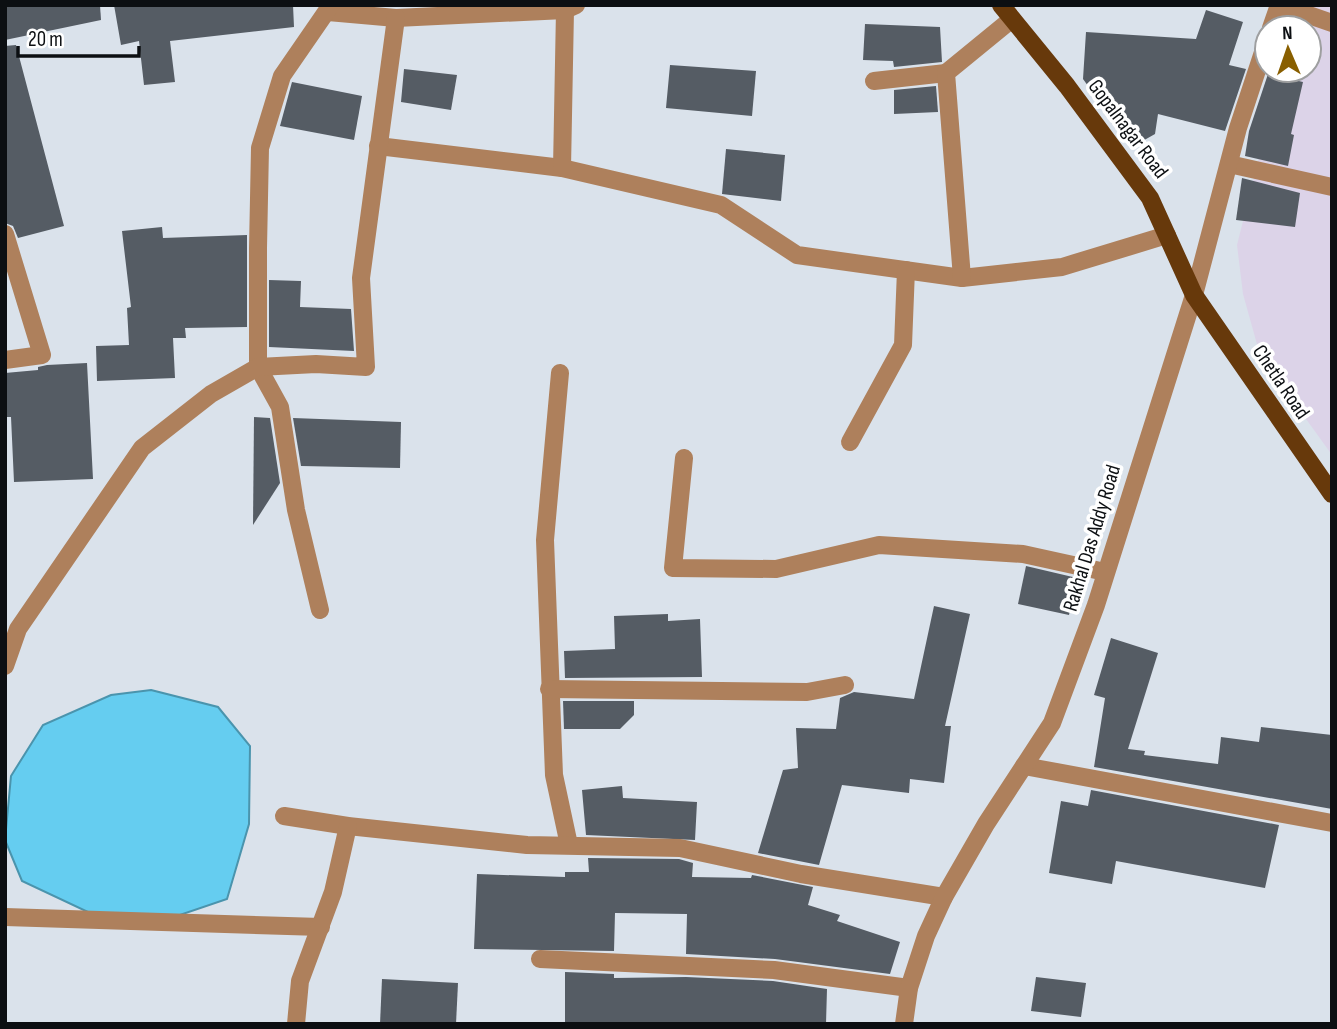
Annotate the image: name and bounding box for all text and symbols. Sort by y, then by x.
scale bar [18,14,138,58]
north arrow [1253,14,1323,84]
text: N [1282,22,1293,45]
text: 20 m [28,27,63,52]
street label: Gopalnagar Road [1083,75,1173,183]
street label: Chetla Road [1247,340,1315,424]
street label: Rakhal Das Addy Road [1058,462,1126,614]

